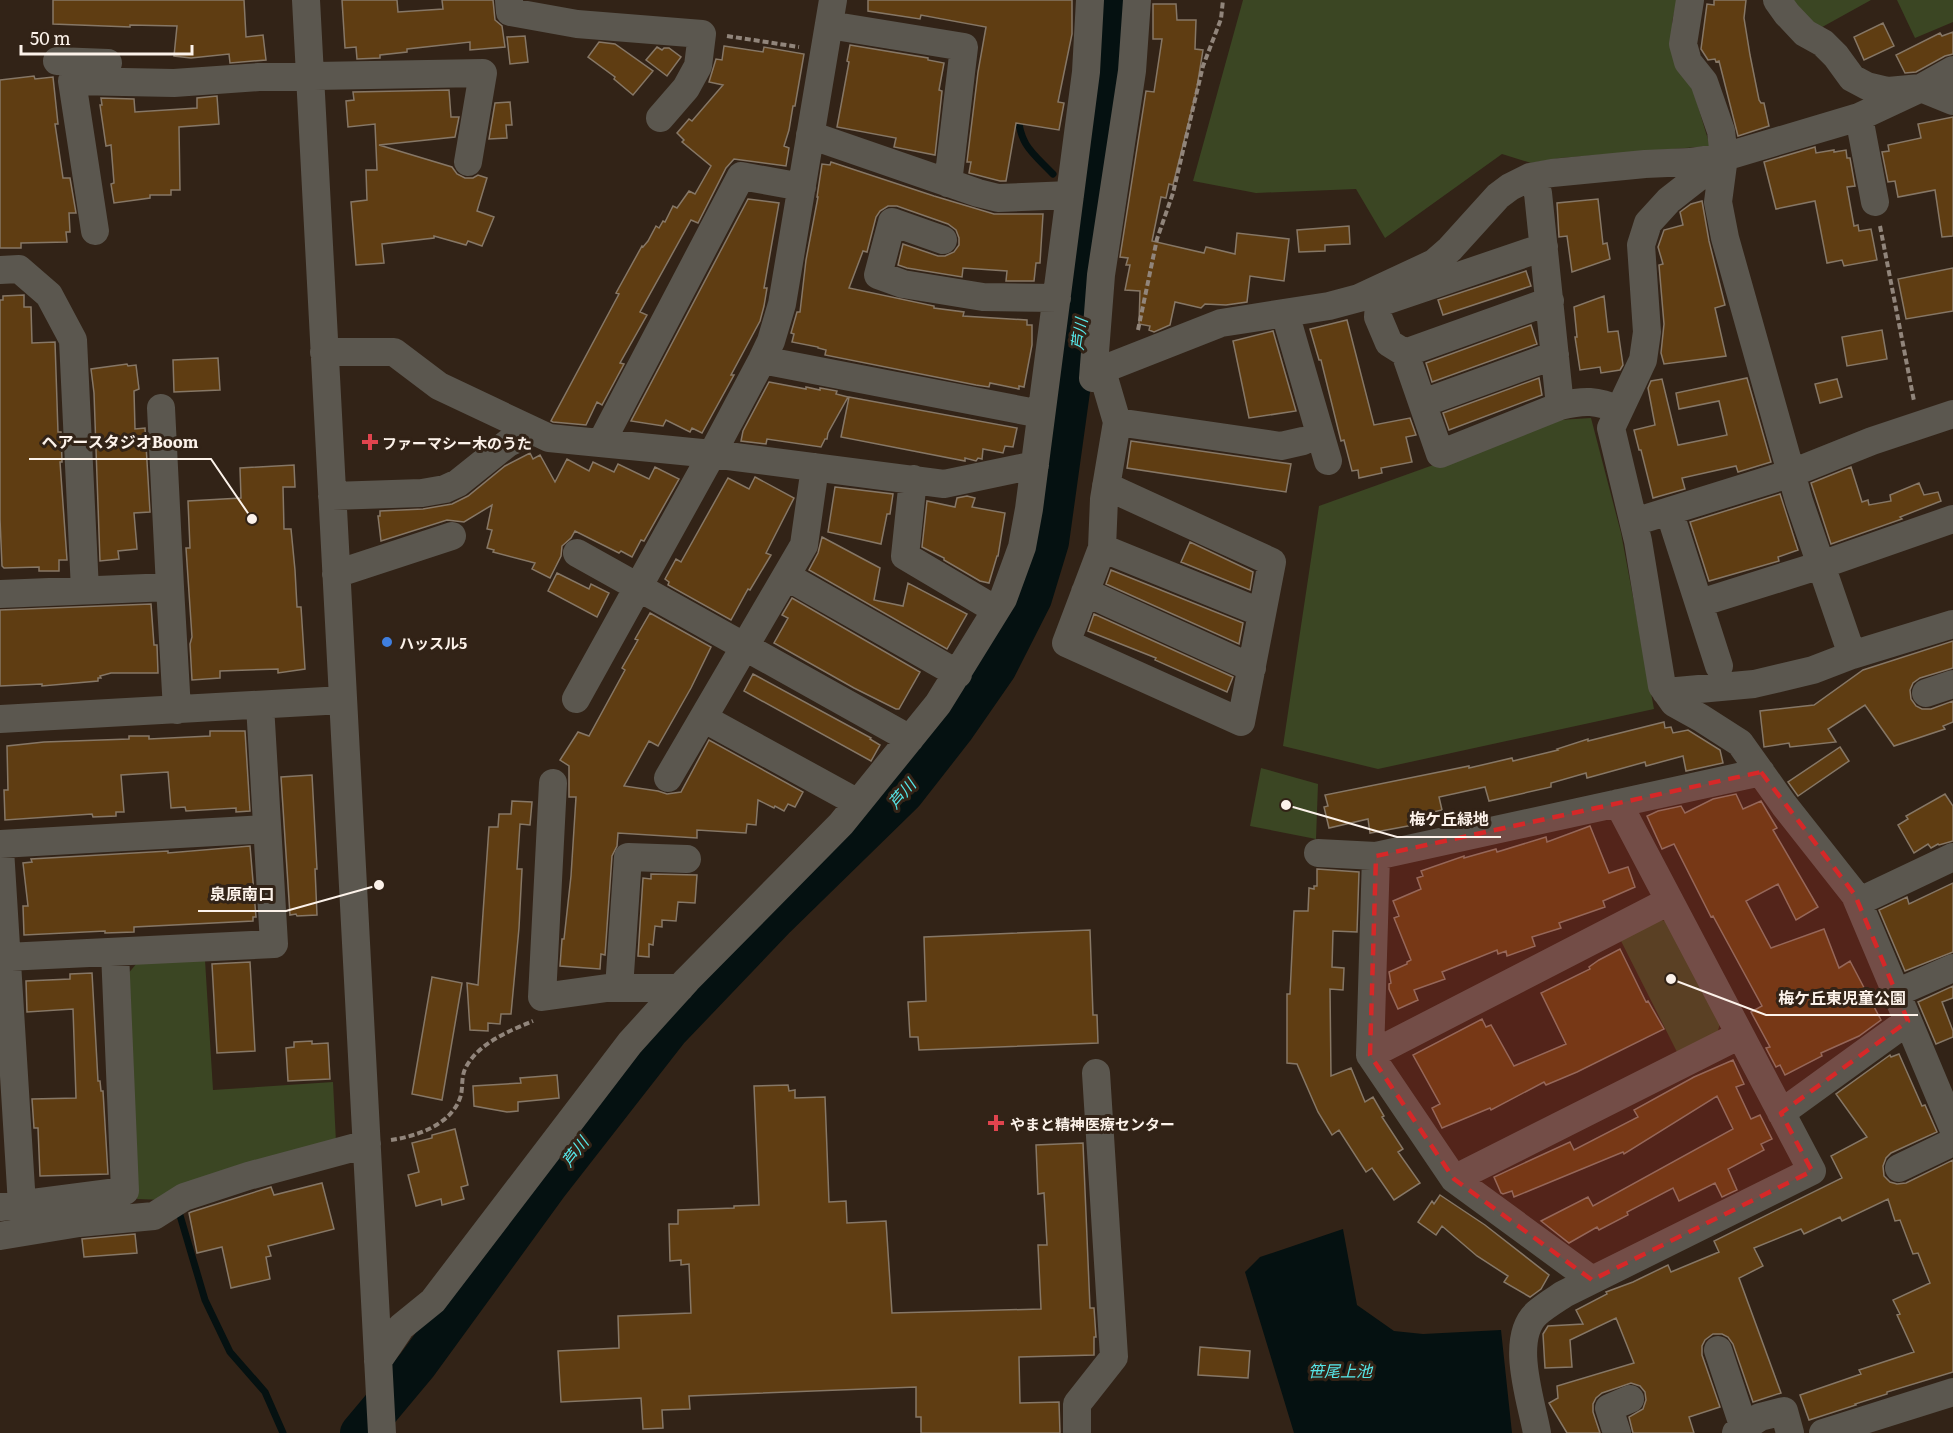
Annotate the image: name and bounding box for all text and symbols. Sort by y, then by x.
scale bar [21,18,192,56]
text: 50 m [30,24,71,51]
water label: 芦川 [1064,315,1092,352]
callout: ヘアースタジオBoom [29,425,211,459]
text: ヘアースタジオBoom [41,429,199,453]
place label: ファーマシー木のうた [382,431,532,454]
marker: ファーマシー木のうた [363,435,377,449]
place label: ハッスル5 [399,631,467,654]
marker: ハッスル5 [380,635,394,649]
water label: 芦川 [881,772,922,813]
callout: 梅ケ丘緑地 [1397,803,1501,837]
text: 梅ケ丘緑地 [1409,806,1489,830]
callout: 泉原南口 [198,877,286,911]
text: 泉原南口 [210,881,274,905]
callout: 梅ケ丘東児童公園 [1766,981,1918,1015]
text: 梅ケ丘東児童公園 [1778,985,1906,1009]
place label: やまと精神医療センター [1010,1112,1175,1135]
marker: やまと精神医療センター [987,1114,1005,1132]
water label: 芦川 [555,1129,595,1171]
water label: 笹尾上池 [1308,1358,1374,1382]

